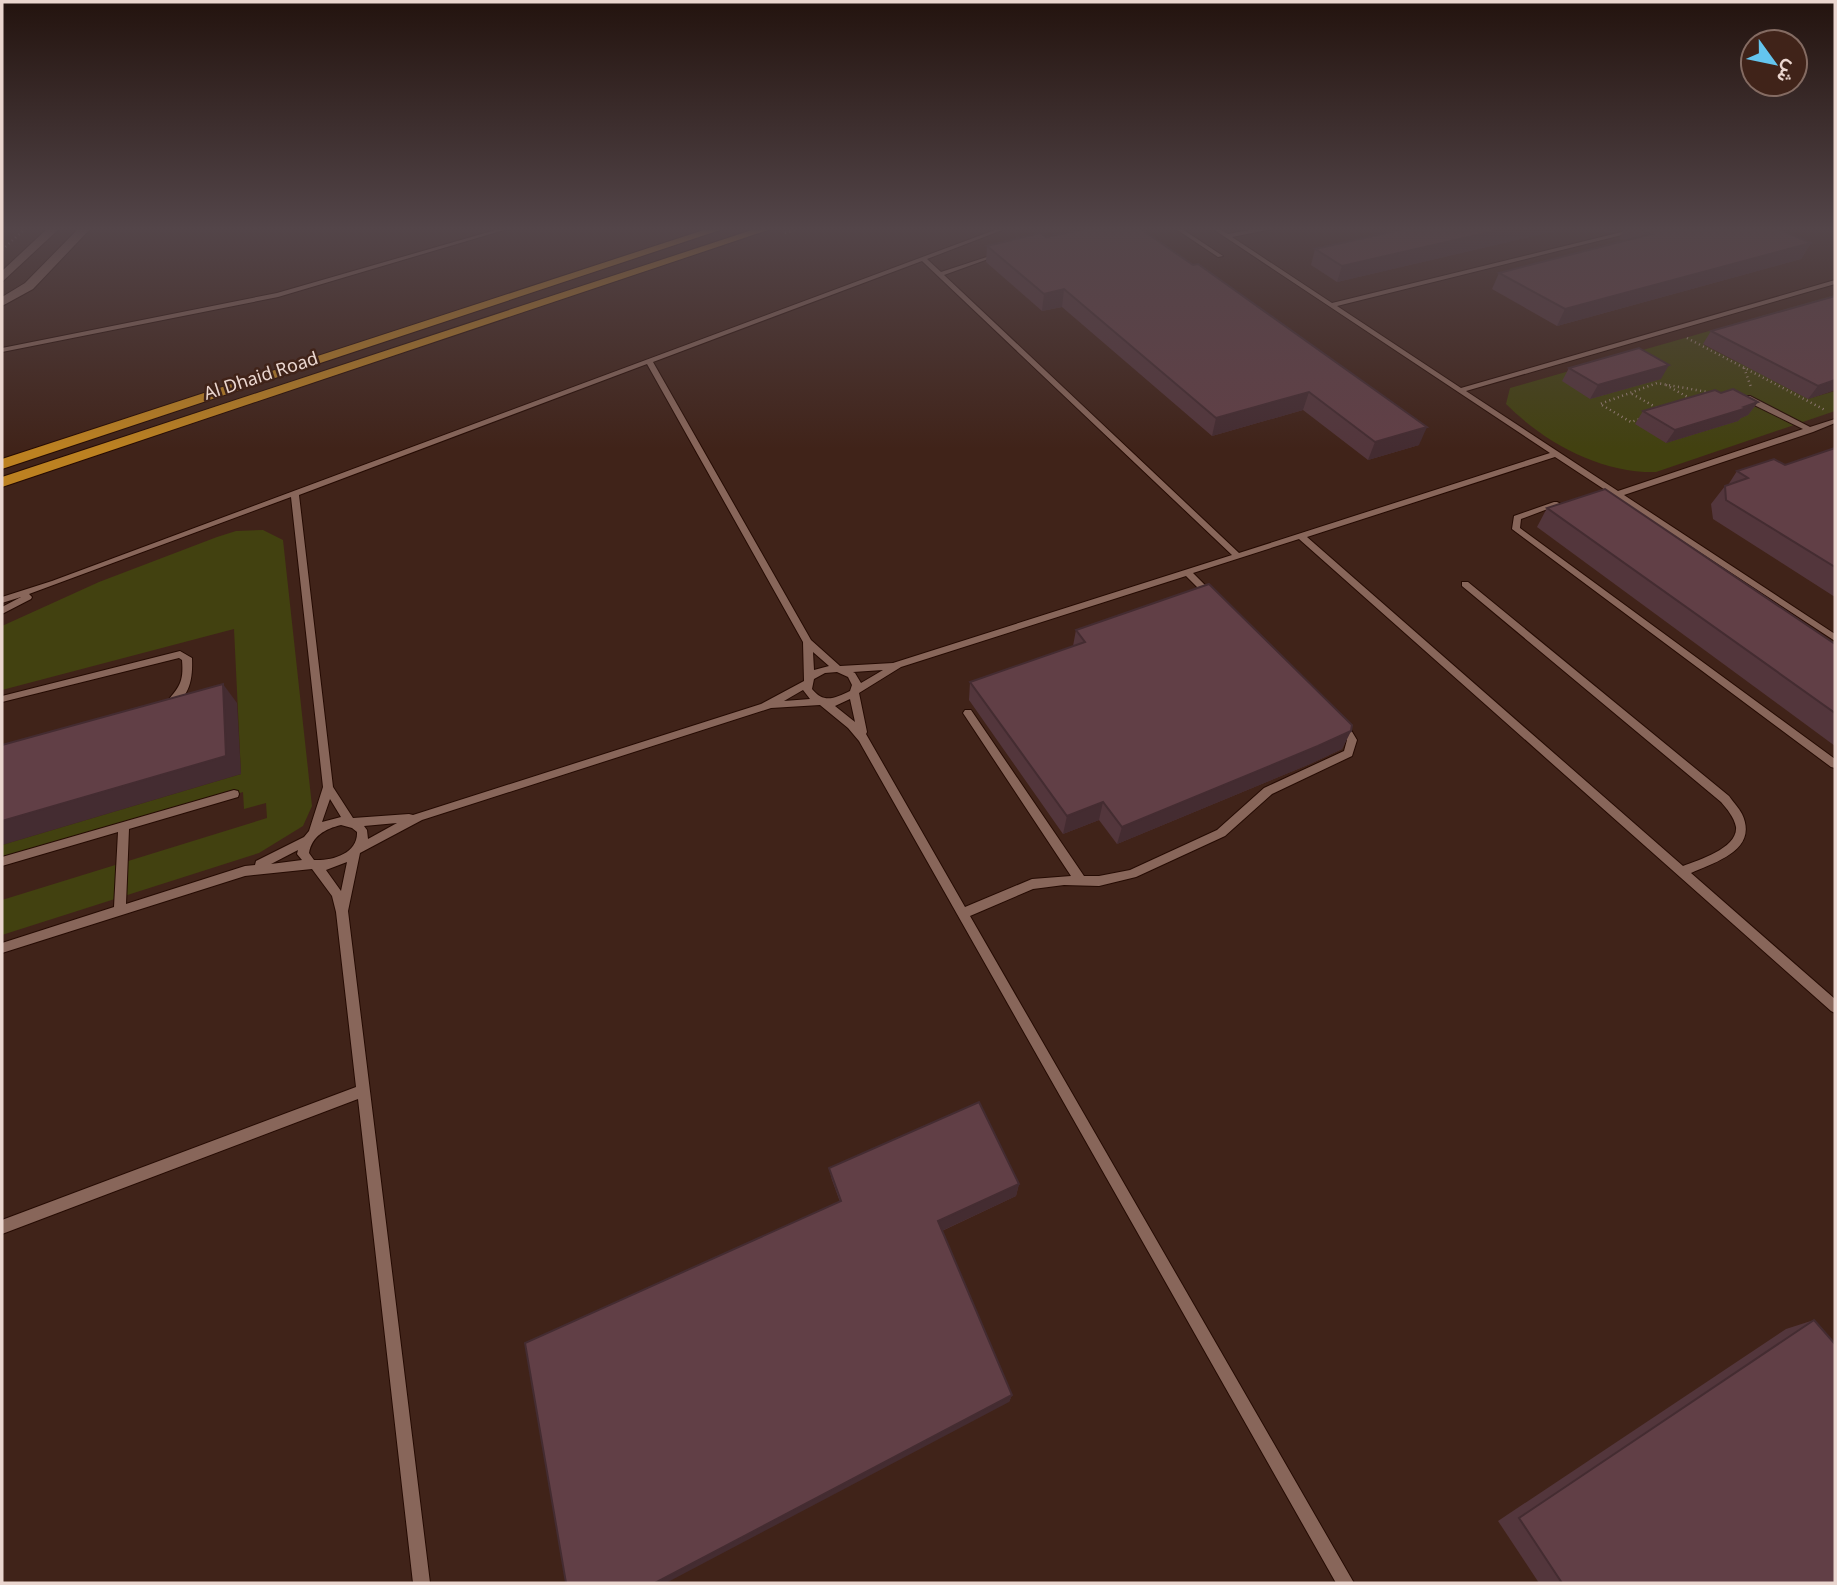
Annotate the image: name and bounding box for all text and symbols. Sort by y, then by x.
north arrow [1739,28,1809,98]
text: ش [1771,56,1805,89]
street label: Al Dhaid Road [200,345,321,405]

